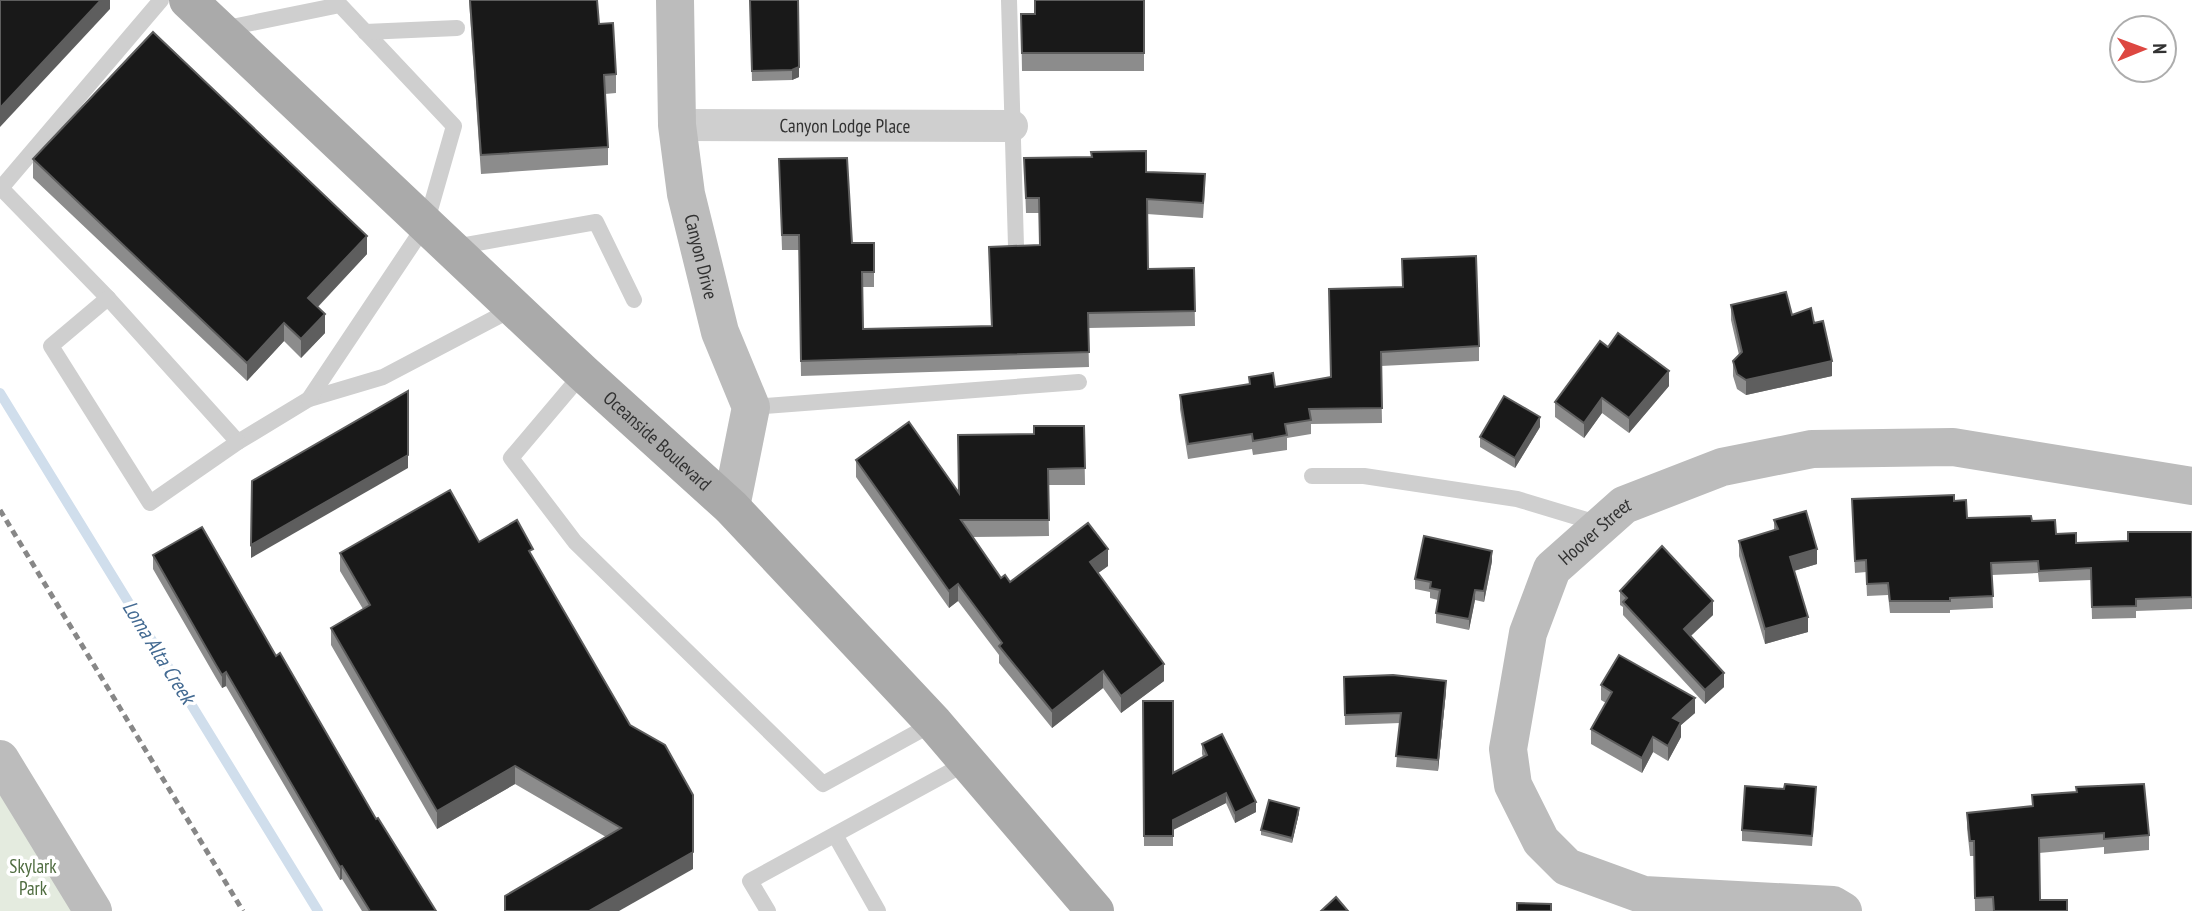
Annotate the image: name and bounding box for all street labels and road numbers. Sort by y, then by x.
street label: Canyon Lodge Place [780,113,911,138]
street label: Canyon Drive [679,212,723,302]
street label: Oceanside Boulevard [599,386,717,496]
street label: Hoover Street [1553,491,1635,570]

